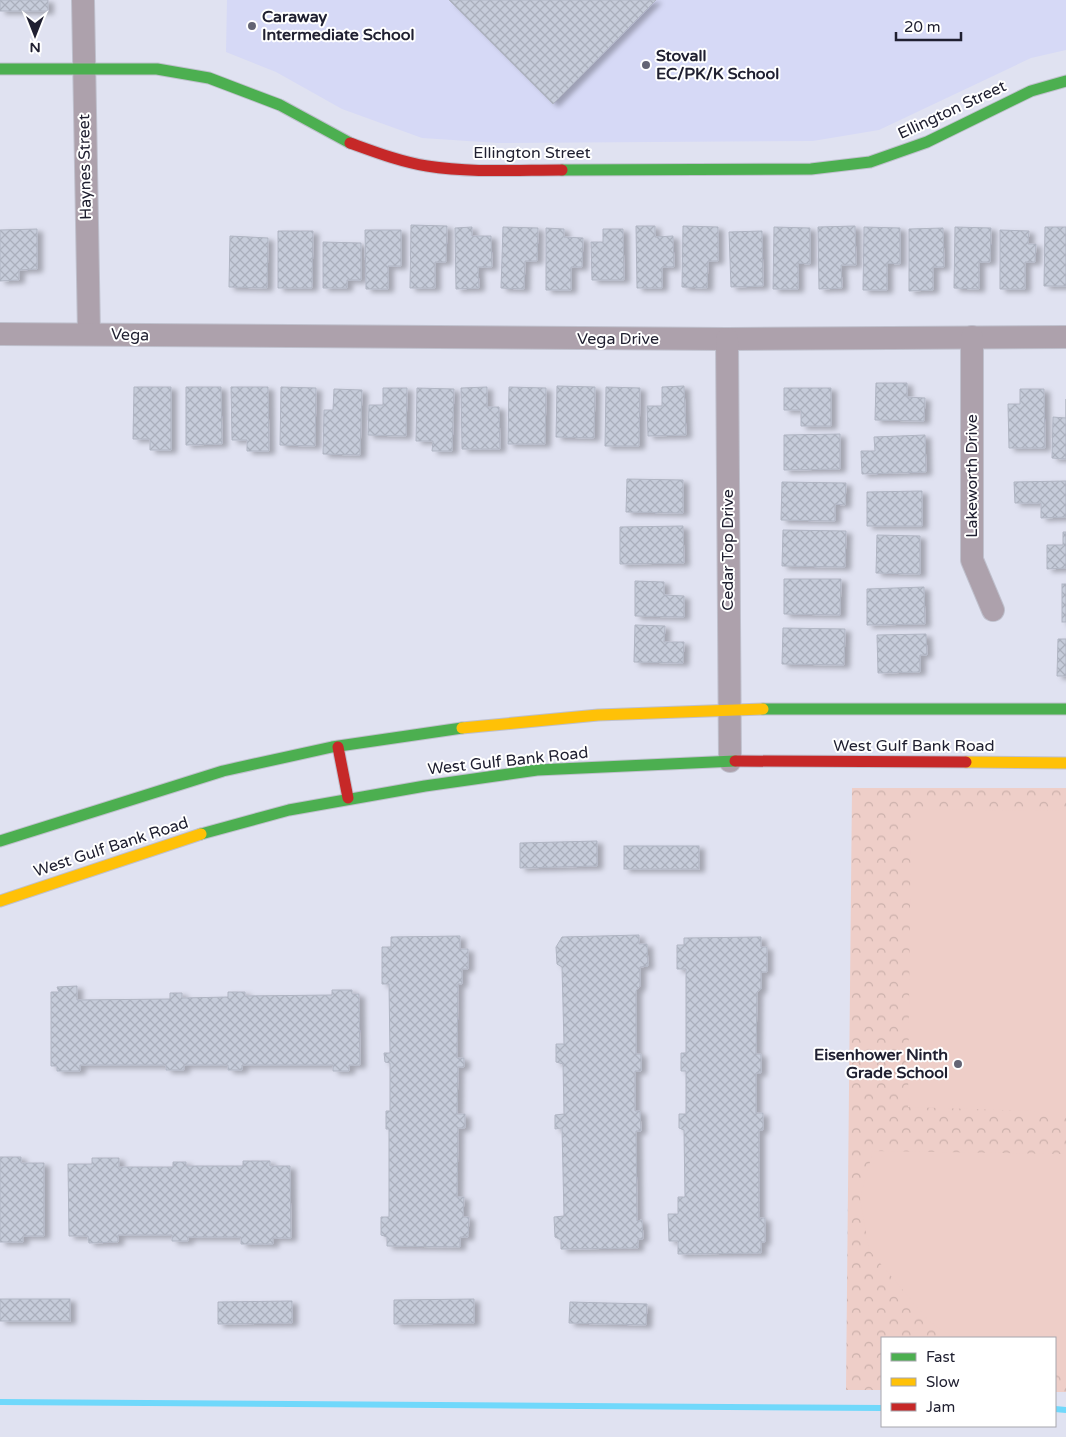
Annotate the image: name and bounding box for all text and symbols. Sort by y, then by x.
place label: Caraway Intermediate School [262,7,415,45]
north arrow [10,10,60,60]
scale bar [896,10,961,42]
text: 20 m [904,18,941,36]
marker: Caraway Intermediate School [246,20,258,32]
text: N [29,39,41,56]
place label: Stovall EC/PK/K School [656,46,779,84]
marker: Stovall EC/PK/K School [640,59,652,71]
street label: Ellington Street [895,76,1009,144]
street label: Haynes Street [74,114,96,220]
street label: Ellington Street [473,143,591,163]
street label: Vega [110,324,150,346]
street label: Vega Drive [577,329,659,349]
street label: Lakeworth Drive [962,414,982,538]
street label: Cedar Top Drive [718,489,738,611]
street label: West Gulf Bank Road [833,736,995,756]
street label: West Gulf Bank Road [427,743,589,779]
street label: West Gulf Bank Road [31,813,191,881]
place label: Eisenhower Ninth Grade School [814,1045,948,1083]
marker: Eisenhower Ninth Grade School [952,1058,964,1070]
legend [881,1337,1056,1427]
text: Fast [926,1348,956,1366]
text: Slow [926,1373,960,1391]
text: Jam [926,1398,955,1416]

